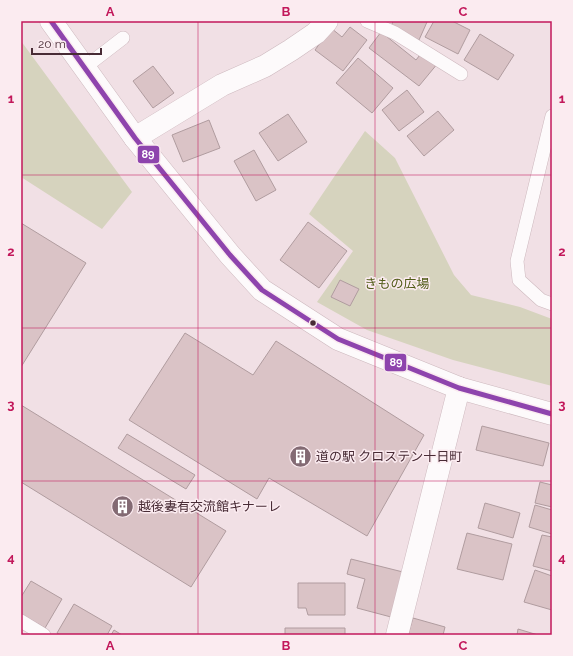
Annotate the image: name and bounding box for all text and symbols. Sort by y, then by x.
text: A [106,4,115,19]
text: B [282,4,291,19]
text: C [459,4,468,19]
scale bar [32,30,101,56]
text: 20 m [38,37,66,51]
text: 1 [8,91,15,106]
text: 1 [559,91,566,106]
line badge: 89 [137,145,160,164]
text: 89 [141,148,155,161]
text: 2 [7,244,15,259]
text: 2 [558,244,566,259]
park label: きもの広場 [364,276,430,291]
unlabelled marker [308,318,318,328]
line badge: 89 [384,353,407,372]
text: 89 [389,356,403,369]
text: 3 [7,397,15,412]
text: 3 [558,397,566,412]
building icon: 道の駅 クロステン十日町 [287,443,313,469]
place label: 道の駅 クロステン十日町 [316,449,462,464]
building icon: 越後妻有交流館キナーレ [110,493,136,519]
place label: 越後妻有交流館キナーレ [138,499,281,514]
text: 4 [7,550,15,565]
text: 4 [558,550,566,565]
text: A [106,638,115,653]
text: B [282,638,291,653]
text: C [459,638,468,653]

